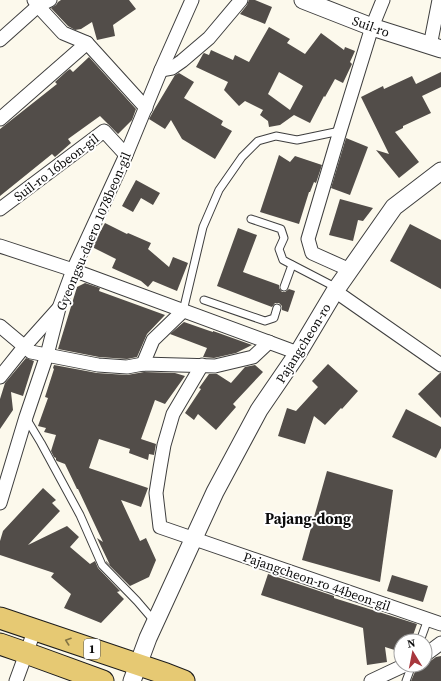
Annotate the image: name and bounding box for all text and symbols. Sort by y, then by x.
street label: Suil-ro [350,12,392,41]
street label: Suil-ro 16beon-gil [10,130,102,205]
street label: Gyeongsu-daero 1078beon-gil [52,149,135,313]
street label: Pajangcheon-ro [272,300,335,386]
district label: Pajang-dong [265,508,351,529]
street label: Pajangcheon-ro 44beon-gil [241,548,393,615]
north arrow [393,633,433,673]
text: N [406,636,417,652]
one-way arrow [65,637,72,645]
road number: 1 [84,639,100,659]

